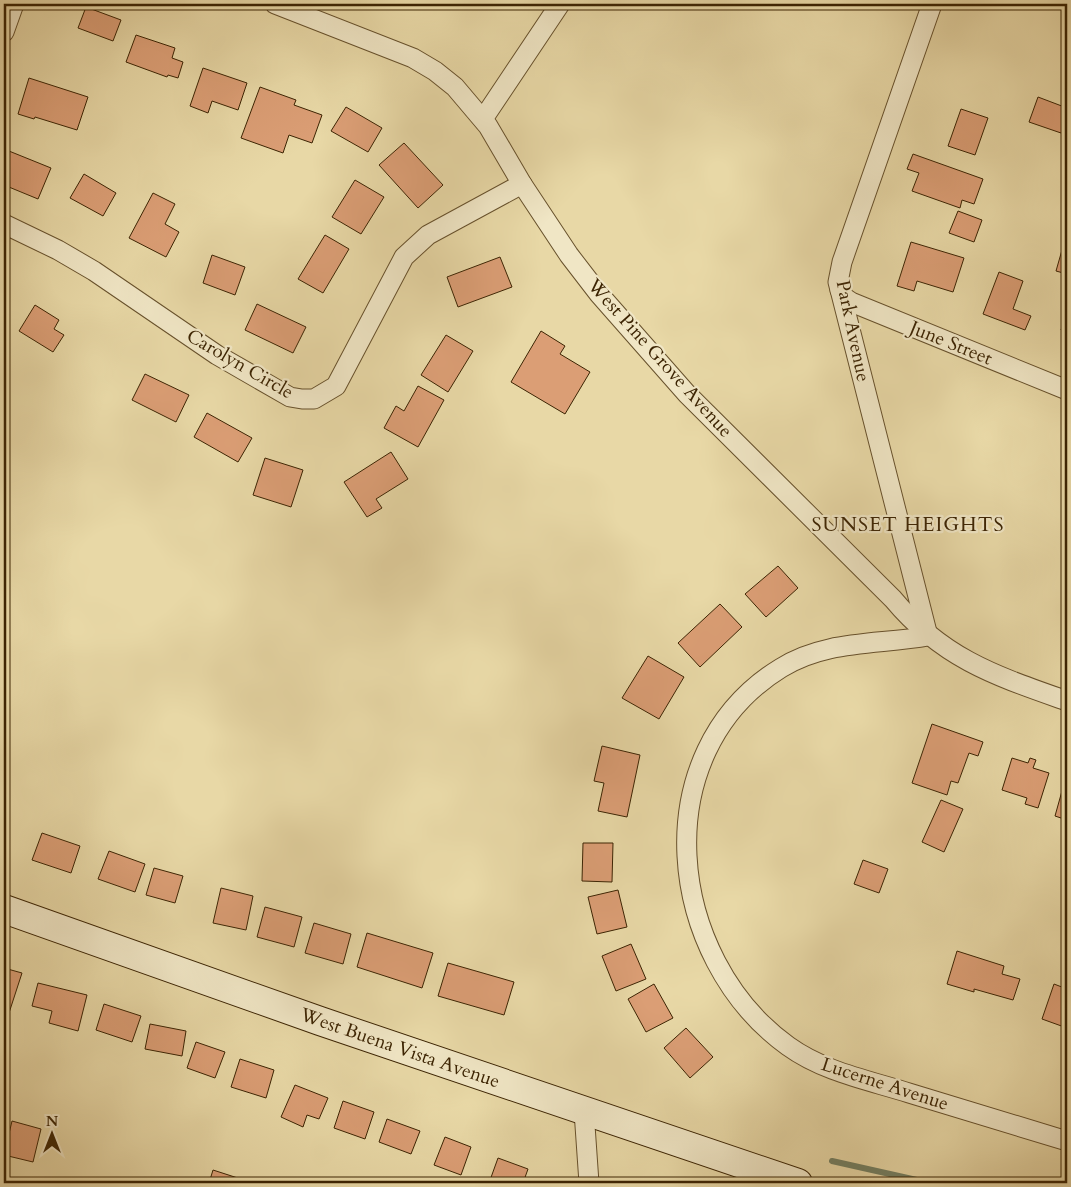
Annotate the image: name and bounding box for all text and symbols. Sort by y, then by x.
street label: West Pine Grove Avenue [581,272,738,443]
street label: Park Avenue [830,278,876,384]
street label: June Street [903,314,996,371]
street label: Carolyn Circle [182,323,298,405]
district label: SUNSET HEIGHTS [812,511,1004,538]
street label: West Buena Vista Avenue [296,1001,503,1094]
street label: Lucerne Avenue [818,1051,952,1117]
north arrow [28,1110,78,1160]
text: N [46,1112,58,1131]

